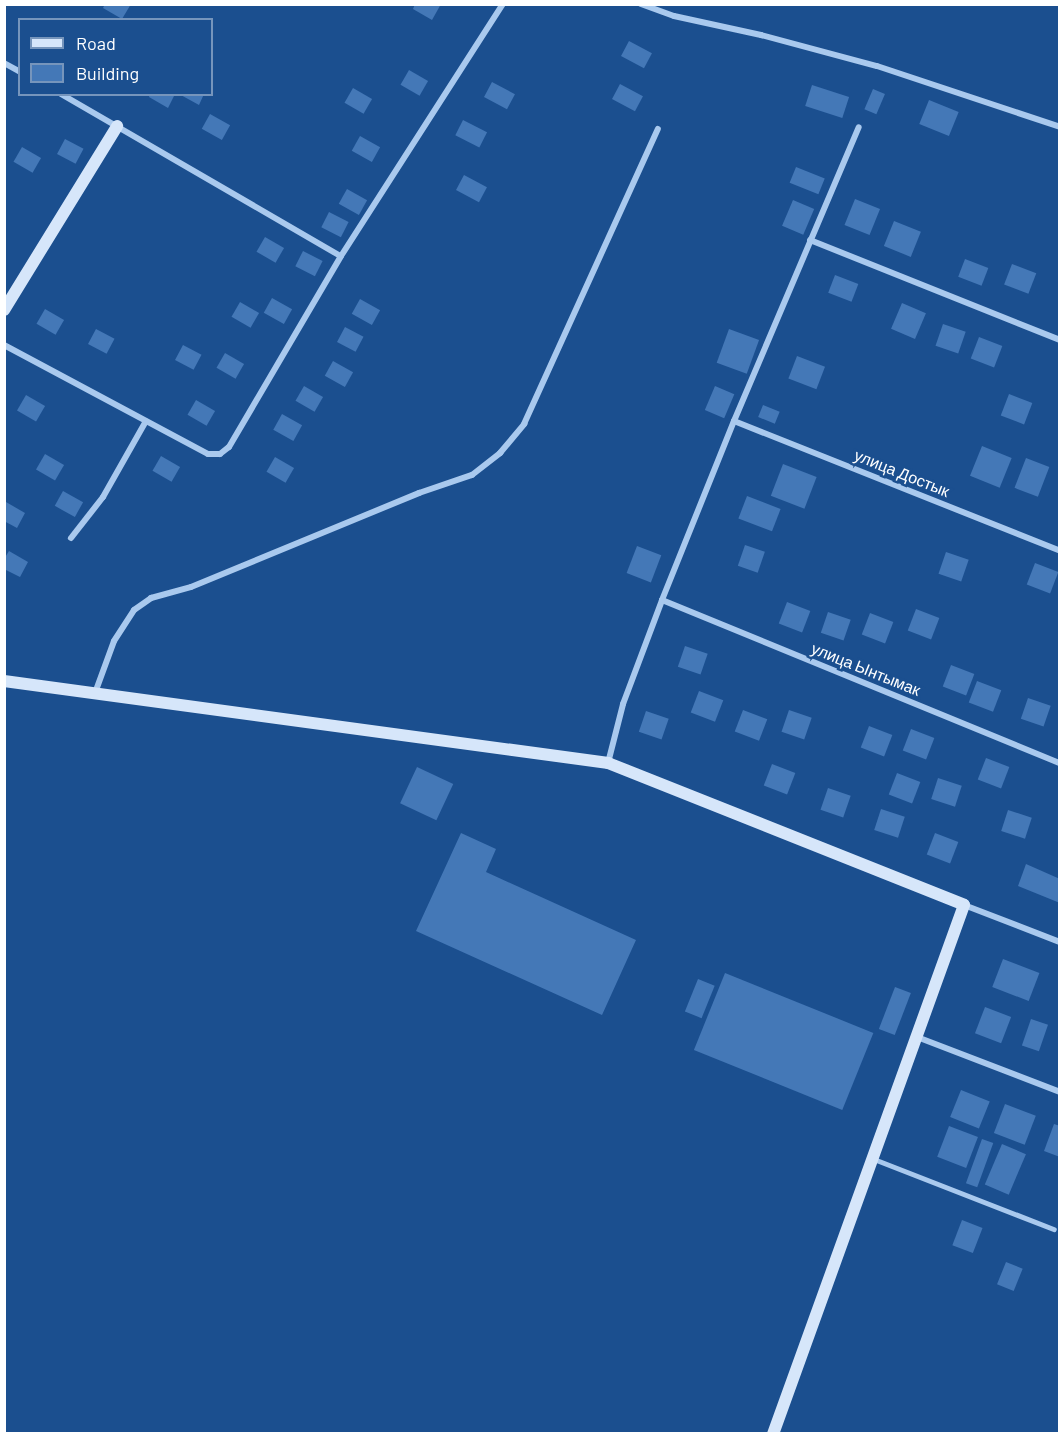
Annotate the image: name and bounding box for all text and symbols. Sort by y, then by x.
legend [18,18,213,96]
text: Road [76,32,116,54]
text: Building [76,62,139,84]
street label: улица Достык [852,445,952,501]
street label: улица Ынтымак [809,638,923,700]

